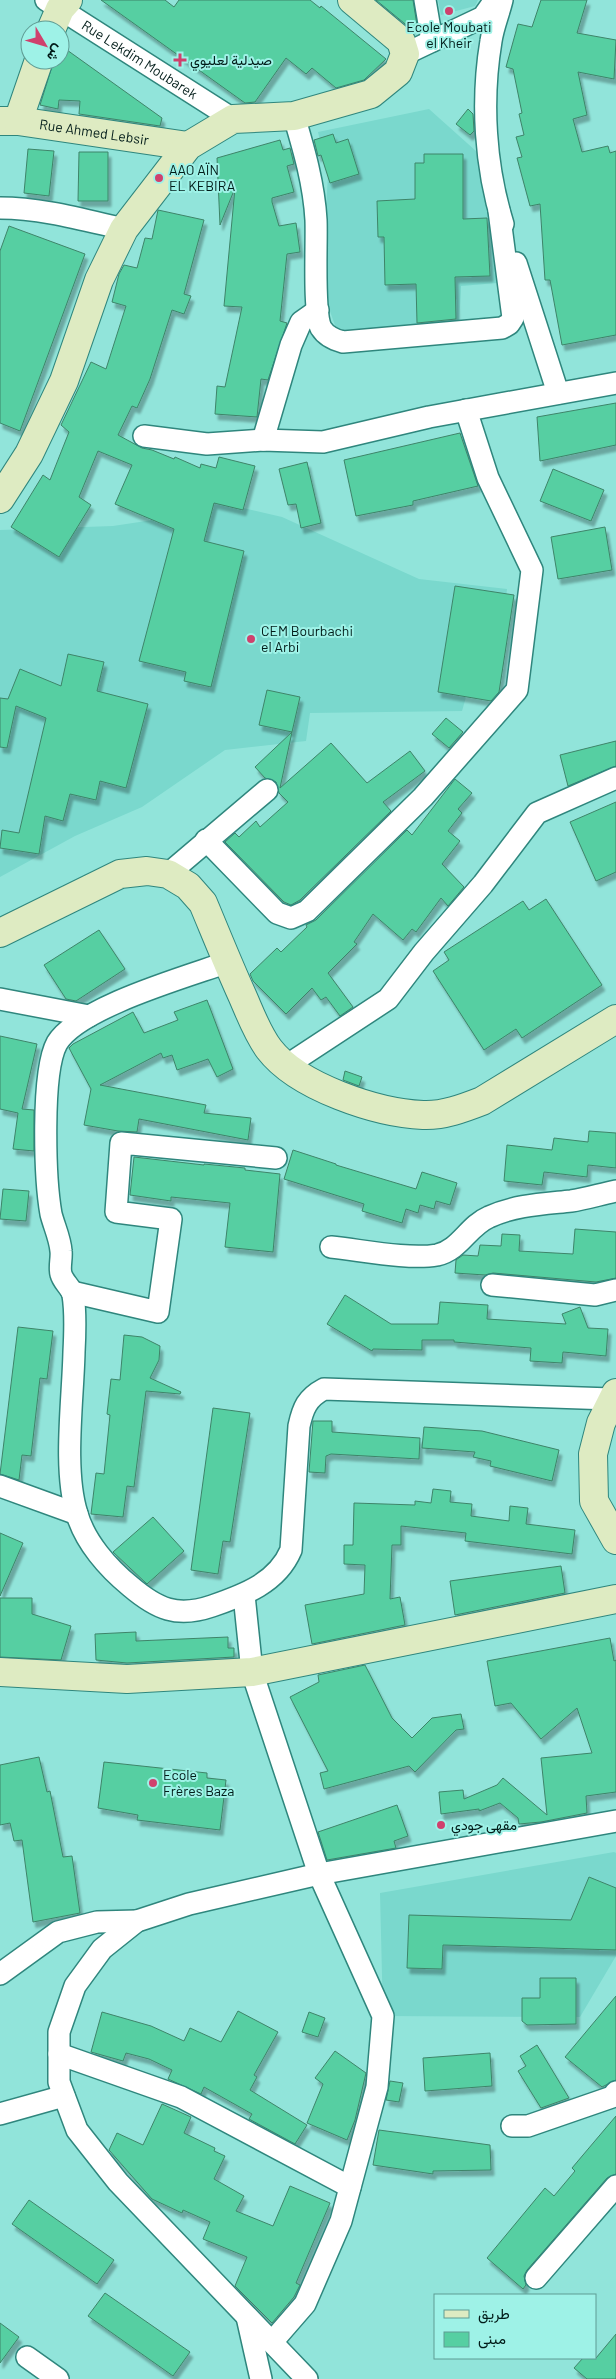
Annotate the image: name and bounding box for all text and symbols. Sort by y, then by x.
marker: Ecole Moubati el Kheir [443,5,455,17]
street label: Rue Lekdim Moubarek [79,16,201,102]
place label: Ecole Moubati el Kheir [406,18,492,51]
north arrow [20,20,70,70]
text: ش [43,41,68,65]
place label: صيدلية لعليوي [190,51,272,72]
marker: صيدلية لعليوي [174,54,186,66]
street label: Rue Ahmed Lebsir [38,115,150,148]
place label: AAO AÏN EL KEBIRA [169,161,236,194]
marker: AAO AÏN EL KEBIRA [153,172,165,184]
place label: CEM Bourbachi el Arbi [261,622,353,655]
marker: CEM Bourbachi el Arbi [245,633,257,645]
place label: Ecole Frères Baza [163,1766,234,1799]
marker: Ecole Frères Baza [147,1777,159,1789]
place label: مقهى جودي [451,1816,517,1837]
marker: مقهى جودي [435,1819,447,1831]
legend [434,2294,596,2359]
text: طريق [478,2304,510,2324]
text: مبنى [478,2329,506,2349]

